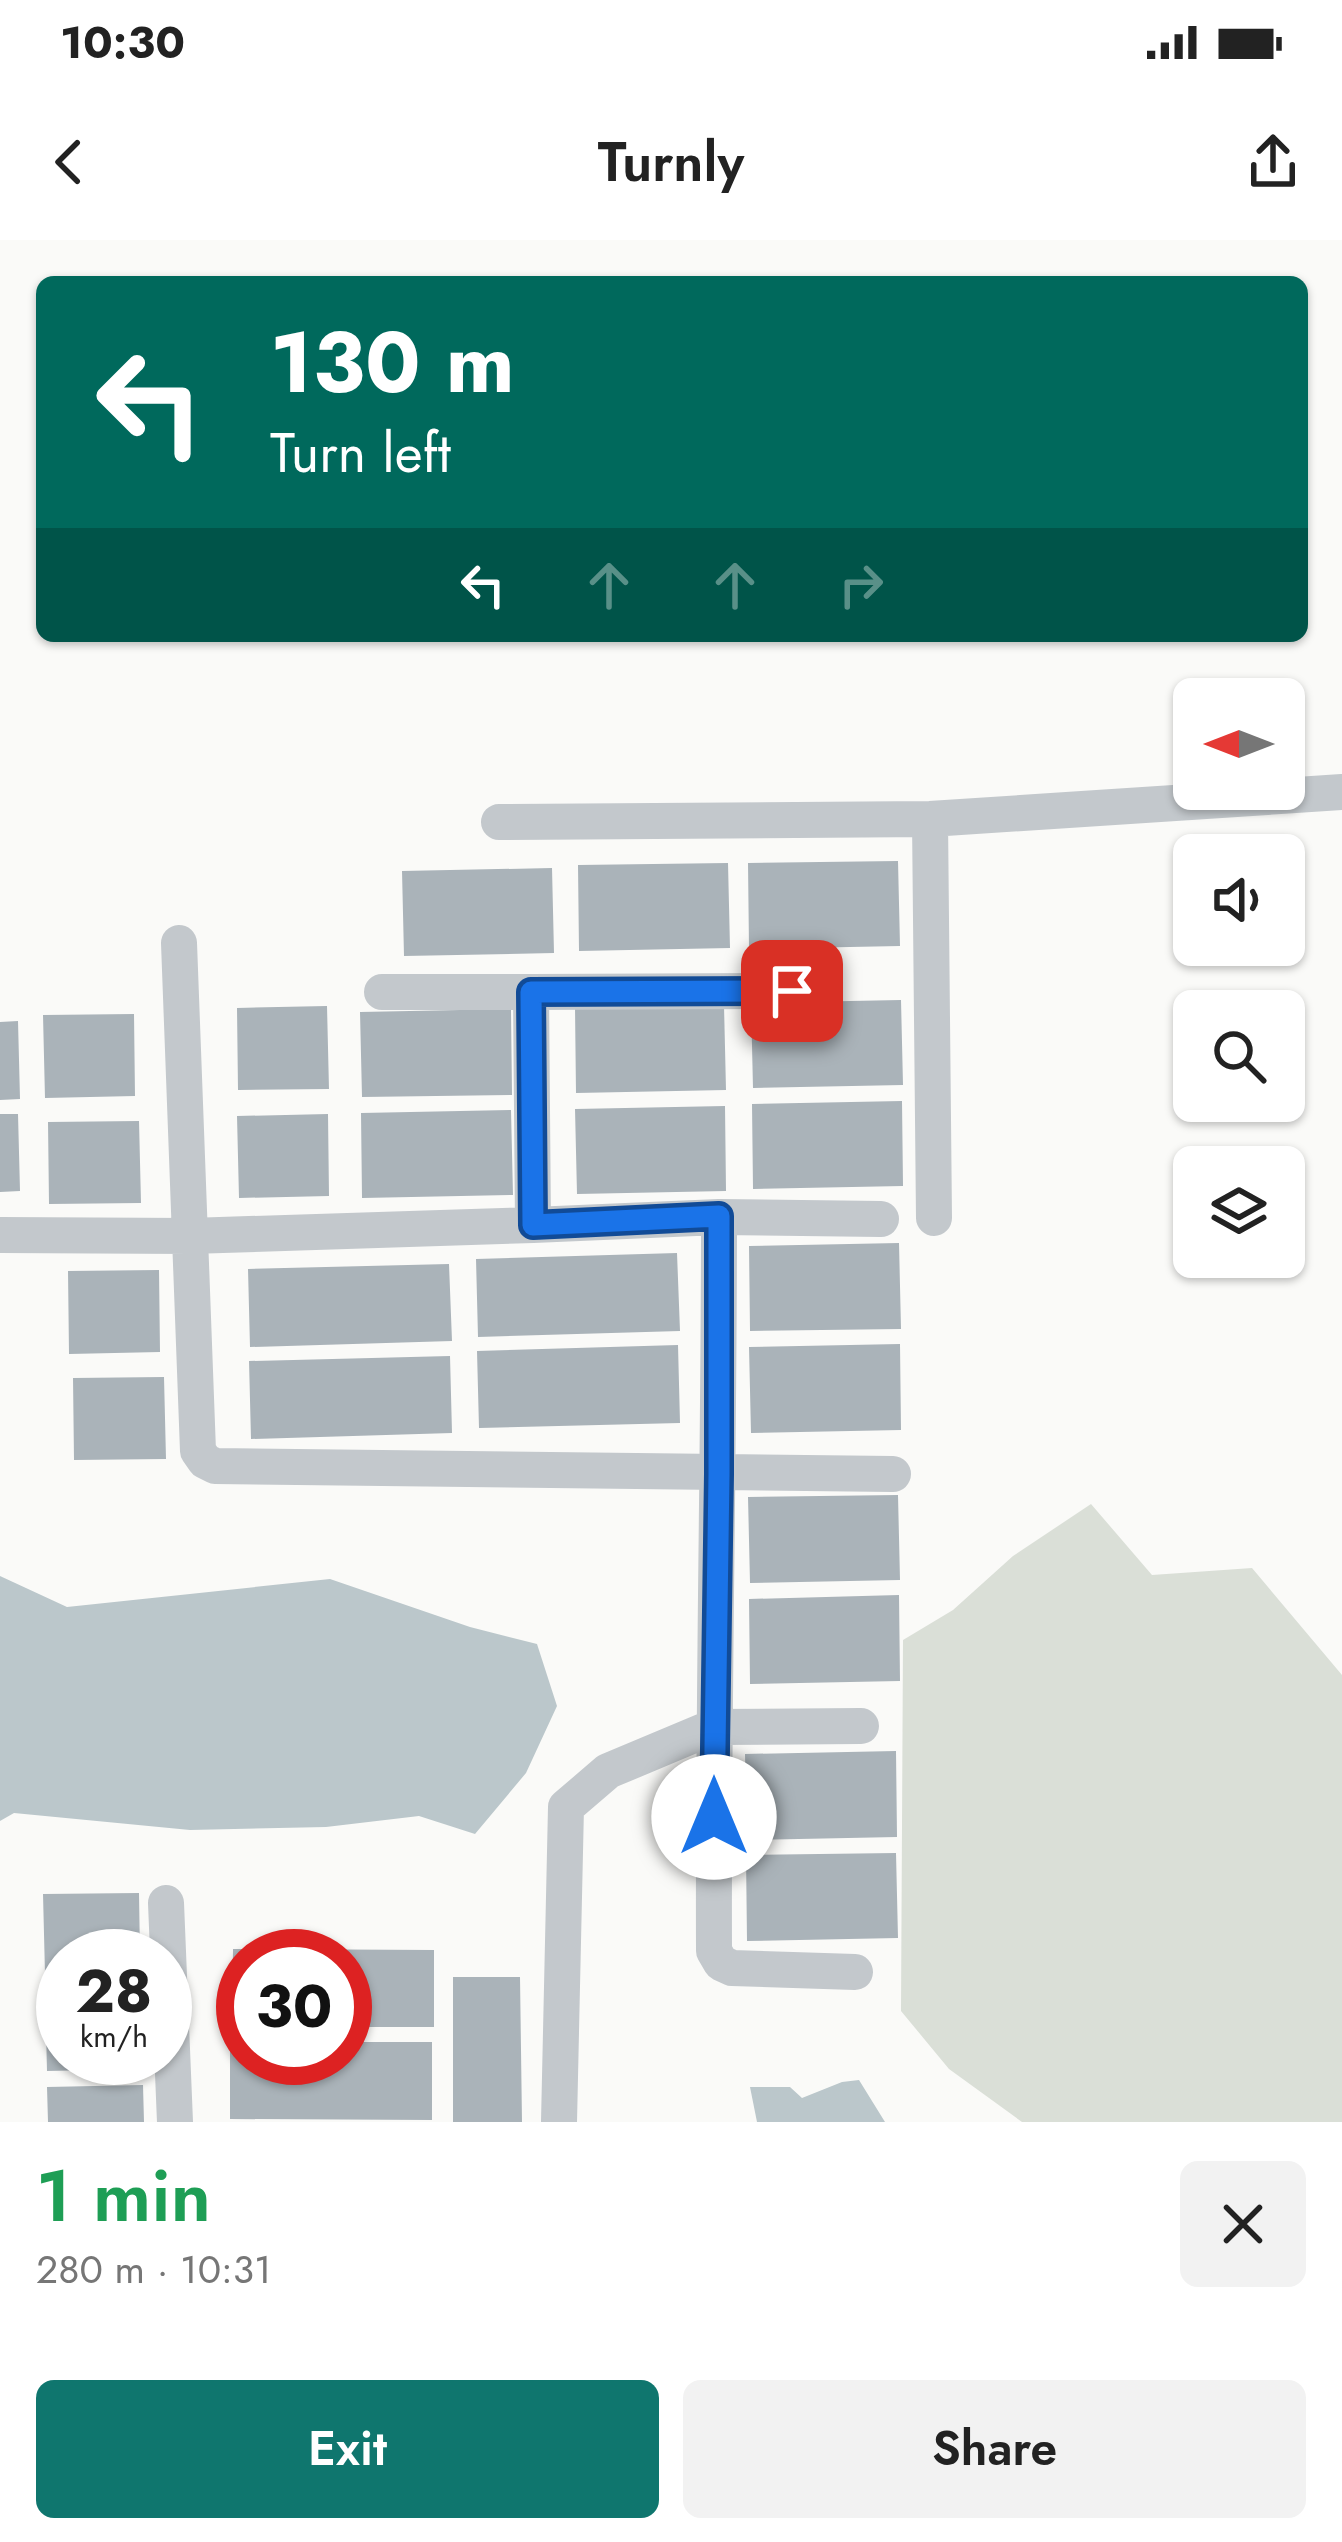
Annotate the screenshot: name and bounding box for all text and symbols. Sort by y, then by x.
text: 10:30 [60,10,185,75]
text: Turnly [598,123,744,201]
icon: back [36,129,102,195]
icon: share [1240,129,1306,195]
text: 130 m [270,302,515,424]
icon: left [72,324,228,480]
text: Turn left [270,414,451,492]
icon: left [450,552,516,618]
icon: ahead [576,552,642,618]
icon: ahead [702,552,768,618]
icon: right [828,552,894,618]
north arrow [1173,678,1305,810]
map controls [1173,678,1305,1278]
button: sound [1173,834,1305,966]
pin [741,940,843,1042]
icon: arrive [759,958,825,1024]
button: search [1173,990,1305,1122]
button: layers [1173,1146,1305,1278]
position arrow [651,1754,777,1880]
speed limit sign: 30 [216,1929,372,2085]
text: 28 [76,1948,152,2035]
text: km/h [80,2015,148,2058]
text: 1 min [36,2144,211,2248]
button: close [1180,2161,1306,2287]
text: 280 m · 10:31 [36,2241,272,2298]
button: Exit [36,2380,659,2518]
button: Share [683,2380,1306,2518]

